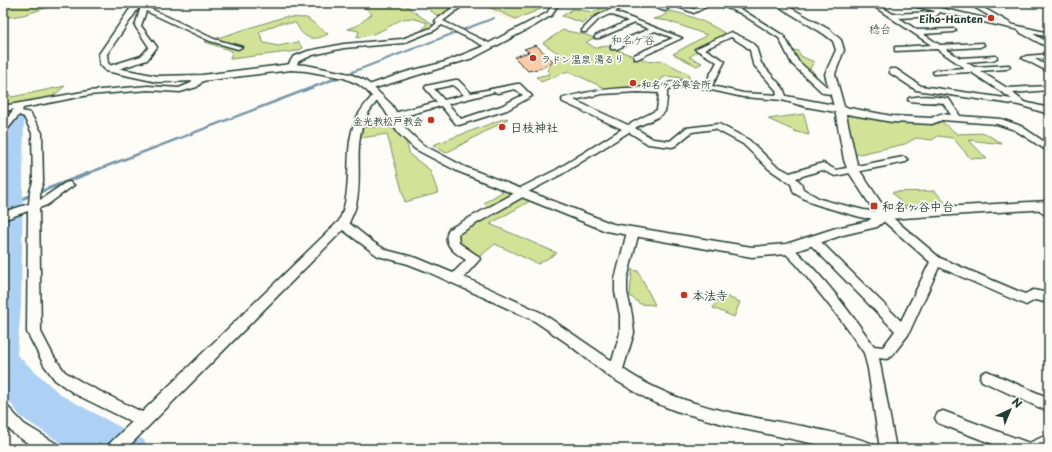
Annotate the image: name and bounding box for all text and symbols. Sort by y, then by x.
place label: Eiho-Hanten [919,11,983,26]
marker: Eiho-Hanten [986,13,996,23]
district label: 稔台 [869,20,891,37]
district label: 和名ケ谷 [611,31,655,48]
place label: ラドン温泉 湯るり [541,51,624,66]
marker: ラドン温泉 湯るり [528,53,538,63]
place label: 和名ヶ谷集会所 [641,76,711,91]
marker: 和名ヶ谷集会所 [628,78,638,88]
place label: 金光教松戸教会 [353,113,423,128]
marker: 金光教松戸教会 [426,115,436,125]
place label: 日枝神社 [510,118,558,136]
marker: 日枝神社 [497,122,507,132]
place label: 和名ヶ谷中台 [882,197,954,215]
marker: 和名ヶ谷中台 [869,201,879,211]
place label: 本法寺 [692,286,728,304]
marker: 本法寺 [679,290,689,300]
north arrow [990,390,1030,430]
text: N [1008,393,1027,412]

